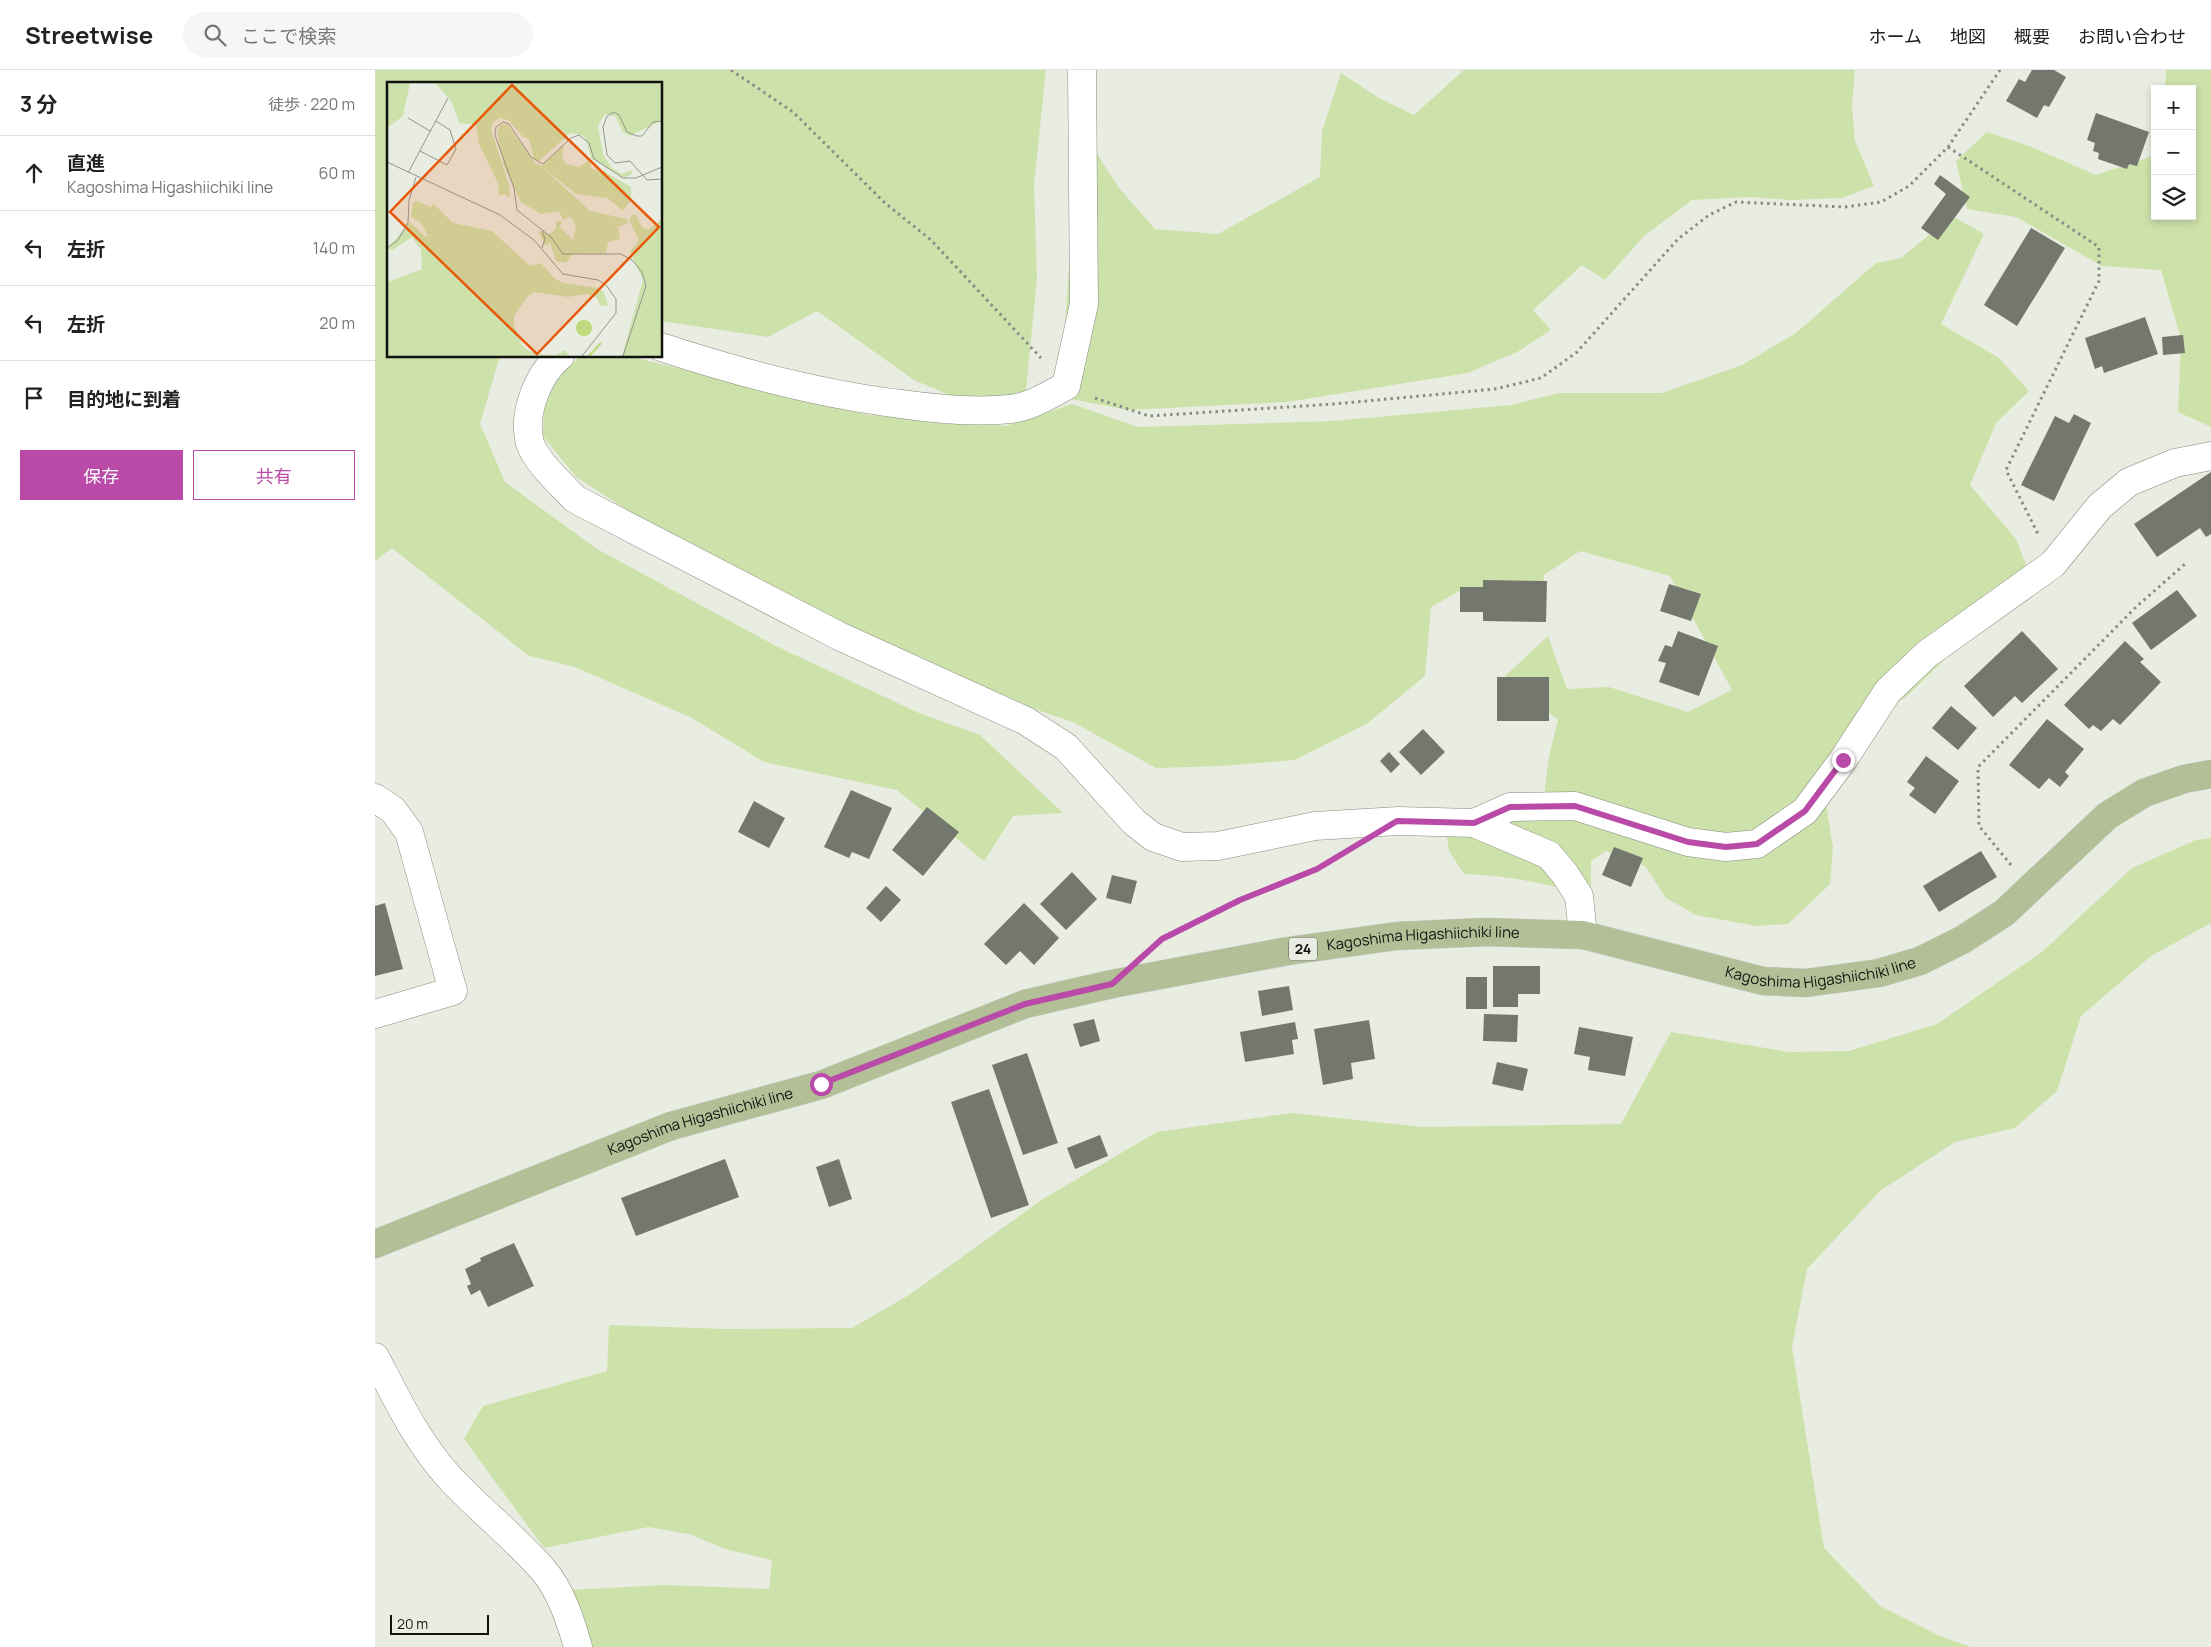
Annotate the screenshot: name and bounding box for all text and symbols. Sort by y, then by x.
search box [183,12,533,57]
text: Streetwise [25,18,153,51]
icon: search [201,21,229,49]
text: ここで検索 [241,23,336,49]
text: ホーム [1869,24,1922,48]
text: 地図 [1950,24,1986,48]
text: 概要 [2014,24,2050,48]
text: お問い合わせ [2078,24,2186,48]
inset map [387,82,663,358]
map controls [2151,85,2196,220]
button: + [2151,85,2196,130]
text: 3 分 [20,90,57,118]
text: 徒歩 · 220 m [268,93,355,115]
button: − [2151,130,2196,175]
text: 直進 [67,150,105,176]
icon: ahead [20,159,48,187]
text: 60 m [319,162,355,184]
button: layers [2151,175,2196,220]
text: Kagoshima Higashiichiki line [67,176,273,198]
icon: left [20,234,48,262]
text: 左折 [67,236,105,262]
text: 140 m [313,237,355,259]
icon: left [20,309,48,337]
text: 左折 [67,311,105,337]
text: 20 m [319,312,355,334]
icon: arrive [20,384,48,412]
text: 目的地に到着 [67,386,181,412]
button: 保存 [20,450,183,500]
button: 共有 [193,450,355,500]
route end [1832,749,1855,772]
street label: Kagoshima Higashiichiki line [1325,921,1520,956]
road number: 24 [1289,938,1317,961]
street label: Kagoshima Higashiichiki line [1723,952,1919,993]
route start [810,1073,833,1096]
street label: Kagoshima Higashiichiki line [604,1082,796,1160]
scale bar [390,1612,489,1635]
text: 20 m [397,1614,428,1633]

